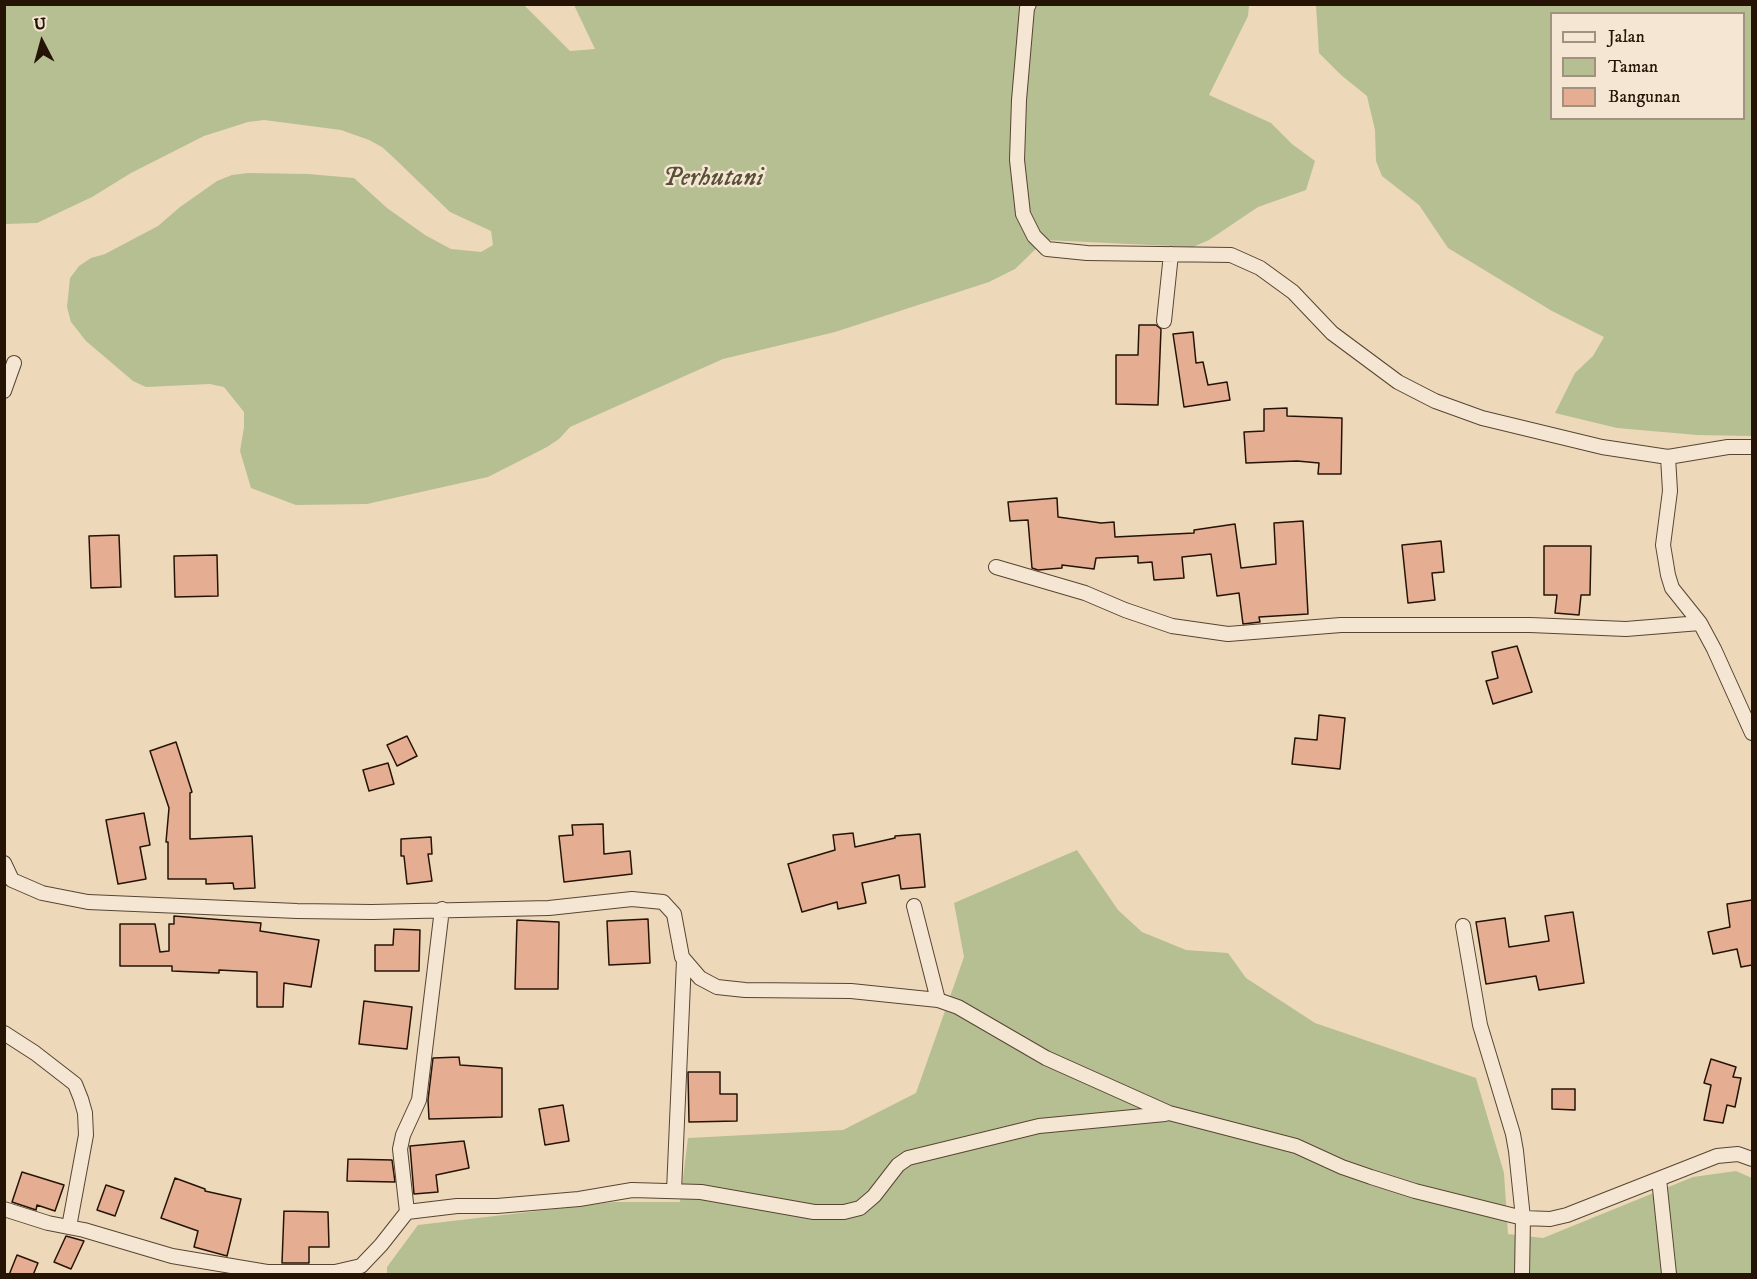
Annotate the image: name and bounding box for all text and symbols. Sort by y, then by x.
north arrow [12,12,72,72]
legend [1550,12,1745,120]
text: U [33,14,47,35]
text: Jalan [1608,26,1645,48]
text: Taman [1608,56,1658,78]
text: Bangunan [1608,86,1680,108]
park label: Perhutani [663,164,763,196]

